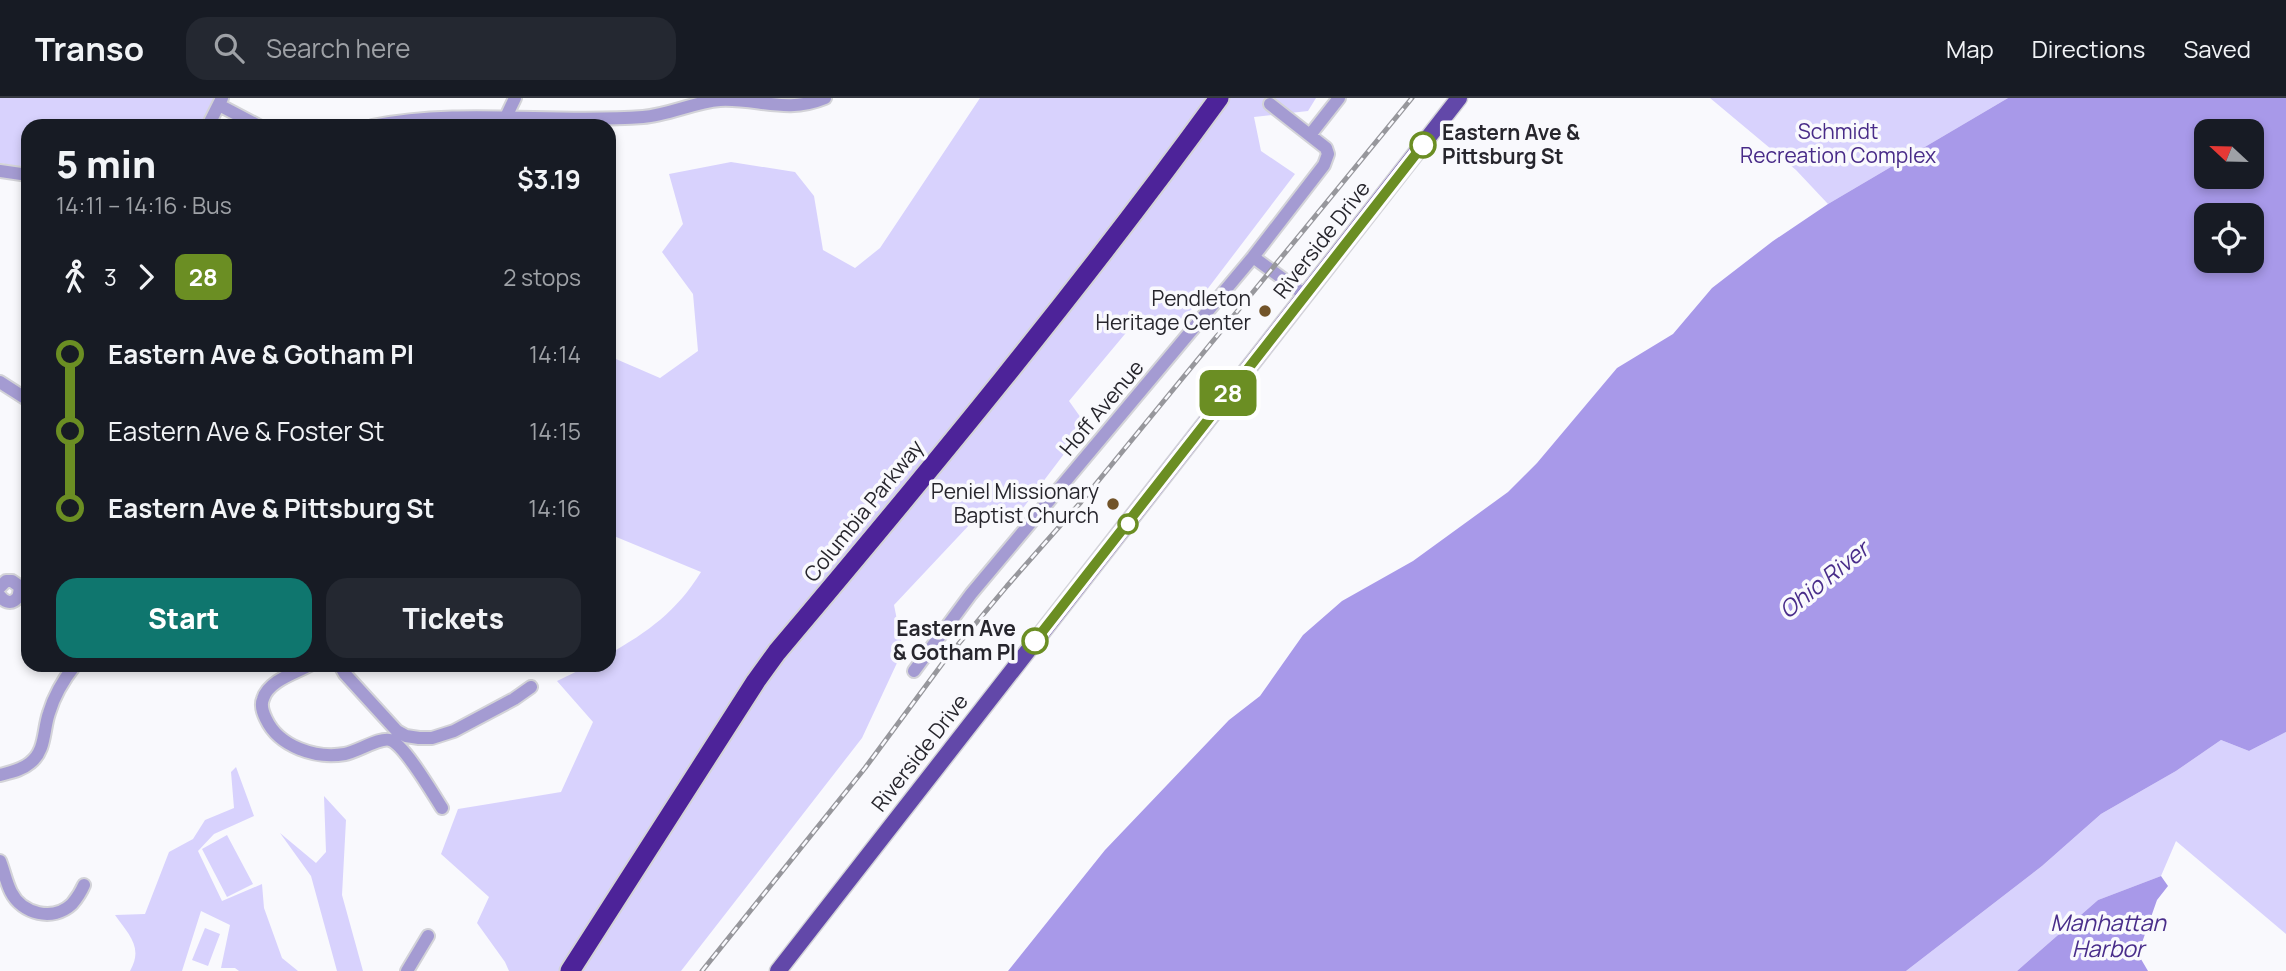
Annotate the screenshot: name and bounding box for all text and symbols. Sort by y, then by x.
search box [186,17,676,80]
text: Transo [35,26,144,71]
icon: search [210,29,248,67]
text: Search here [266,30,411,66]
text: Map [1946,32,1994,65]
text: Directions [2032,32,2145,65]
text: Saved [2183,32,2251,65]
park label: Schmidt Recreation Complex [1740,117,1936,169]
place label: Eastern Ave & Pittsburg St [1442,118,1580,170]
north arrow [2194,119,2264,189]
map controls [2194,119,2264,273]
marker: Eastern Ave & Pittsburg St [1410,132,1436,158]
text: 5 min [56,137,156,189]
text: $3.19 [517,161,581,197]
street label: Riverside Drive [1267,175,1376,304]
text: 14:11 – 14:16 · Bus [56,189,232,221]
button: locate [2194,203,2264,273]
icon: walk [56,258,94,296]
icon: forward [127,258,165,296]
text: 28 [189,260,218,293]
text: 3 [104,261,117,293]
text: 2 stops [503,261,581,293]
place label: Pendleton Heritage Center [1096,284,1251,336]
marker: Pendleton Heritage Center [1257,303,1273,319]
text: Eastern Ave & Gotham Pl [108,336,414,372]
text: 14:14 [529,338,581,370]
street label: Hoff Avenue [1053,354,1150,461]
line badge: 28 [1196,370,1260,416]
text: 28 [1214,376,1243,409]
text: Eastern Ave & Foster St [108,413,384,449]
text: 14:15 [529,415,581,447]
street label: Columbia Parkway [797,433,929,587]
place label: Peniel Missionary Baptist Church [931,477,1099,529]
text: Eastern Ave & Pittsburg St [108,490,435,526]
text: 14:16 [528,492,581,524]
marker: Peniel Missionary Baptist Church [1105,496,1121,512]
unlabelled marker [1118,514,1138,534]
water label: Ohio River [1772,532,1877,625]
button: Start [56,578,312,658]
button: Tickets [326,578,581,658]
place label: Eastern Ave & Gotham Pl [893,614,1016,666]
marker: Eastern Ave & Gotham Pl [1022,628,1048,654]
street label: Riverside Drive [865,688,974,817]
water label: Manhattan Harbor [2050,906,2167,964]

